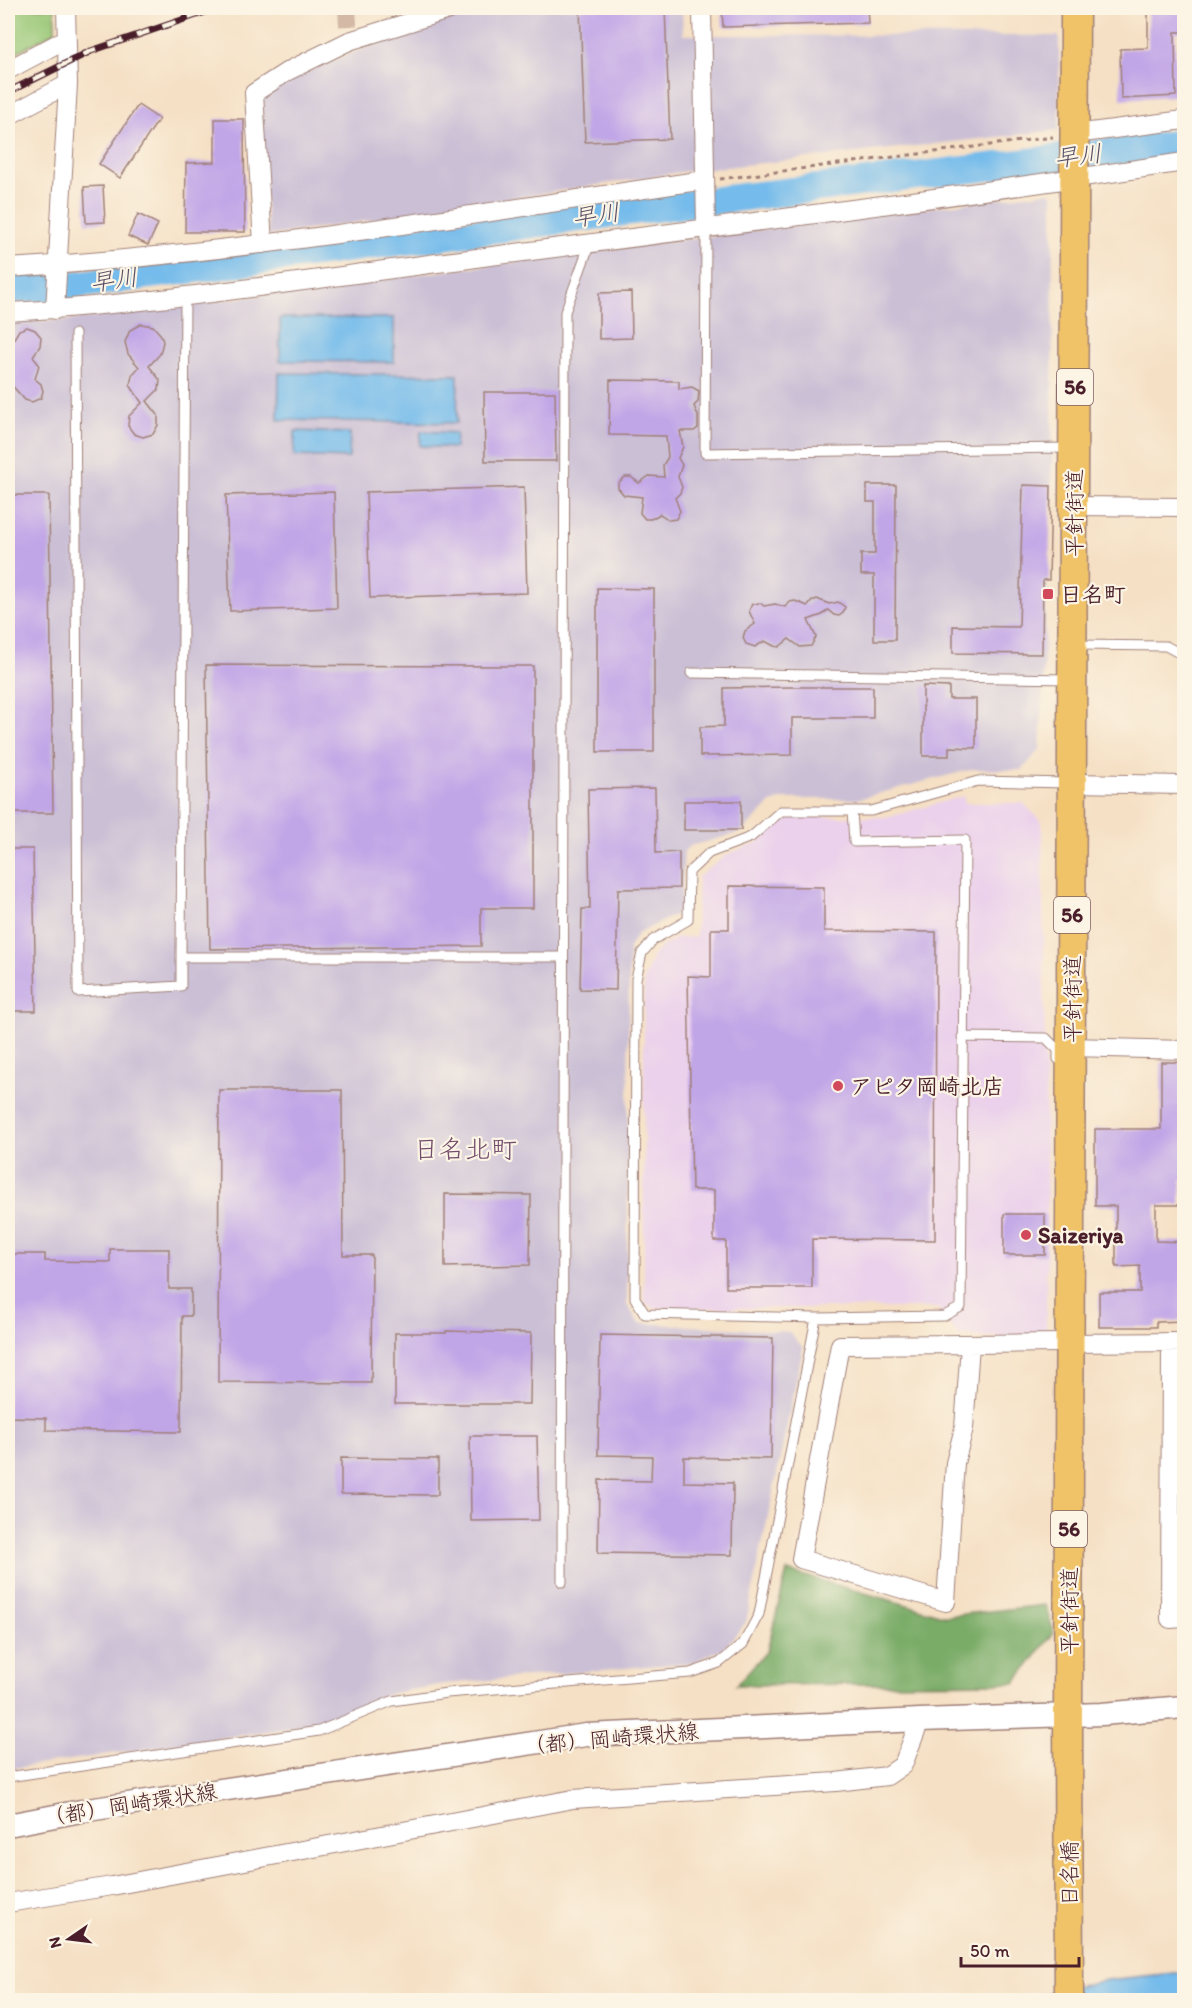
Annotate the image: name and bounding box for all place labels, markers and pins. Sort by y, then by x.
place label: 日名町 [1060,581,1126,608]
marker: 日名町 [1041,587,1055,601]
place label: アピタ岡崎北店 [850,1073,1004,1100]
marker: アピタ岡崎北店 [831,1079,845,1093]
place label: Saizeriya [1038,1222,1124,1249]
marker: Saizeriya [1019,1228,1033,1242]

